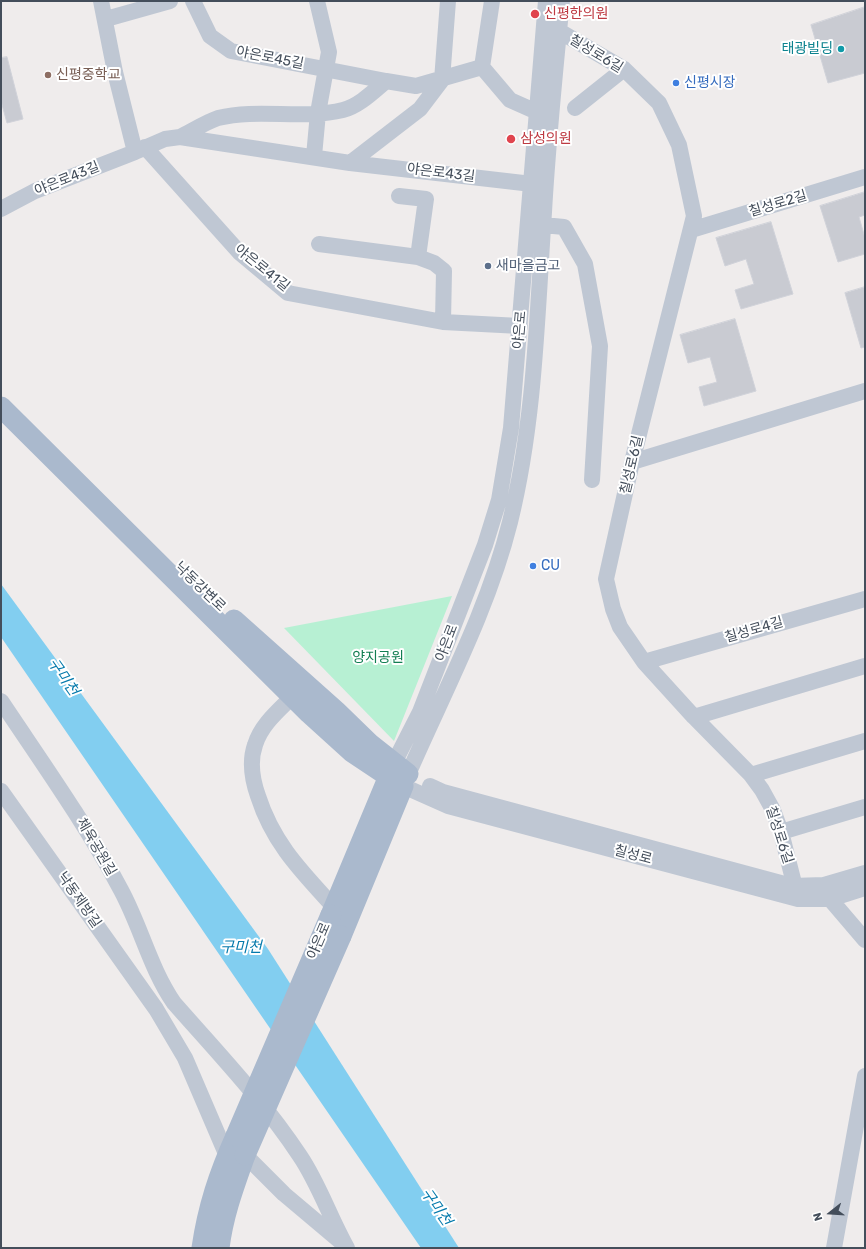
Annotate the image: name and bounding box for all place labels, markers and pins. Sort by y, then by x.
place label: 신평한의원 [544,6,608,22]
marker: 신평한의원 [529,8,541,20]
place label: 태광빌딩 [781,41,833,57]
marker: 태광빌딩 [836,44,846,54]
place label: 신평중학교 [56,67,120,83]
marker: 신평중학교 [43,70,53,80]
place label: 신평시장 [684,75,736,91]
marker: 신평시장 [671,78,681,88]
place label: 삼성의원 [520,131,572,147]
marker: 삼성의원 [505,133,517,145]
place label: 새마을금고 [496,258,560,274]
marker: 새마을금고 [483,261,493,271]
place label: CU [541,558,560,574]
marker: CU [528,561,538,571]

